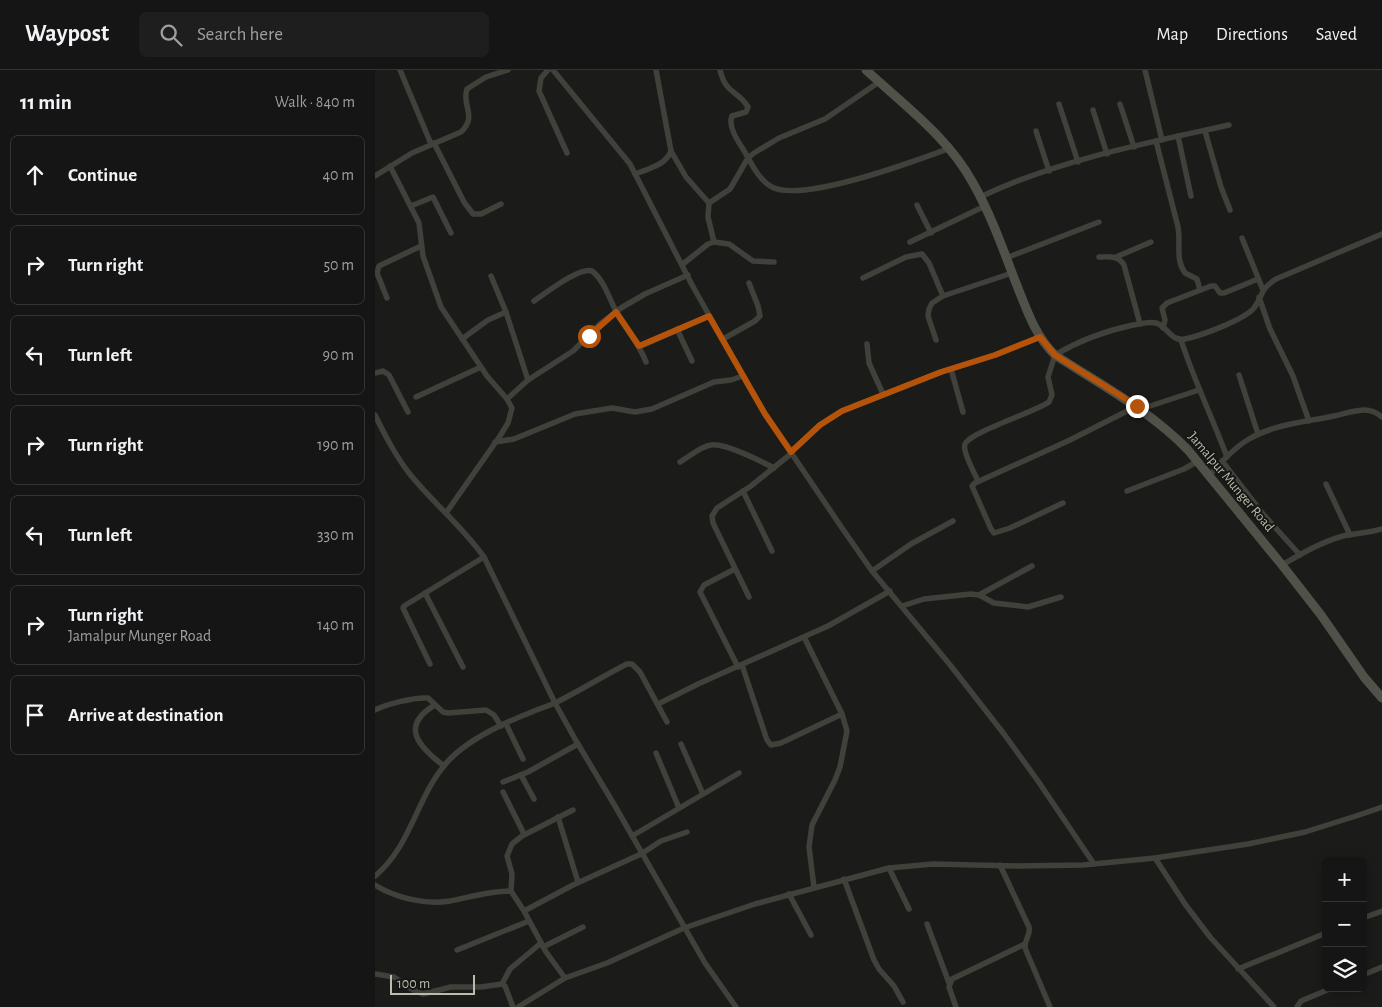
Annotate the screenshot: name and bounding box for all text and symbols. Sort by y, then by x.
search box [139,12,489,57]
icon: search [157,21,185,49]
text: Waypost [25,22,109,46]
text: Search here [197,25,283,44]
text: Map [1157,26,1188,44]
text: Directions [1216,26,1288,44]
text: Saved [1316,26,1357,44]
text: 11 min [20,92,72,113]
text: Walk · 840 m [275,94,355,110]
icon: ahead [21,161,49,189]
text: Continue [68,166,137,185]
text: 40 m [322,167,354,183]
icon: right [21,251,49,279]
text: Turn right [68,256,143,275]
text: 50 m [323,257,354,273]
route start [578,325,601,348]
icon: left [21,341,49,369]
text: Turn left [68,346,132,365]
text: 90 m [323,347,354,363]
route end [1126,395,1149,418]
street label: Jamalpur Munger Road [1185,429,1277,535]
icon: right [21,431,49,459]
text: Turn right [68,436,143,455]
text: 190 m [317,437,354,453]
icon: left [21,521,49,549]
text: Turn left [68,526,132,545]
text: 330 m [317,527,354,543]
text: Turn right [68,606,143,625]
icon: right [21,611,49,639]
text: 140 m [317,617,354,633]
text: Jamalpur Munger Road [68,628,211,644]
icon: arrive [21,701,49,729]
text: Arrive at destination [68,706,224,725]
map controls [1322,857,1367,992]
button: + [1322,857,1367,902]
button: − [1322,902,1367,947]
button: layers [1322,947,1367,992]
scale bar [390,972,475,995]
text: 100 m [397,977,430,991]

